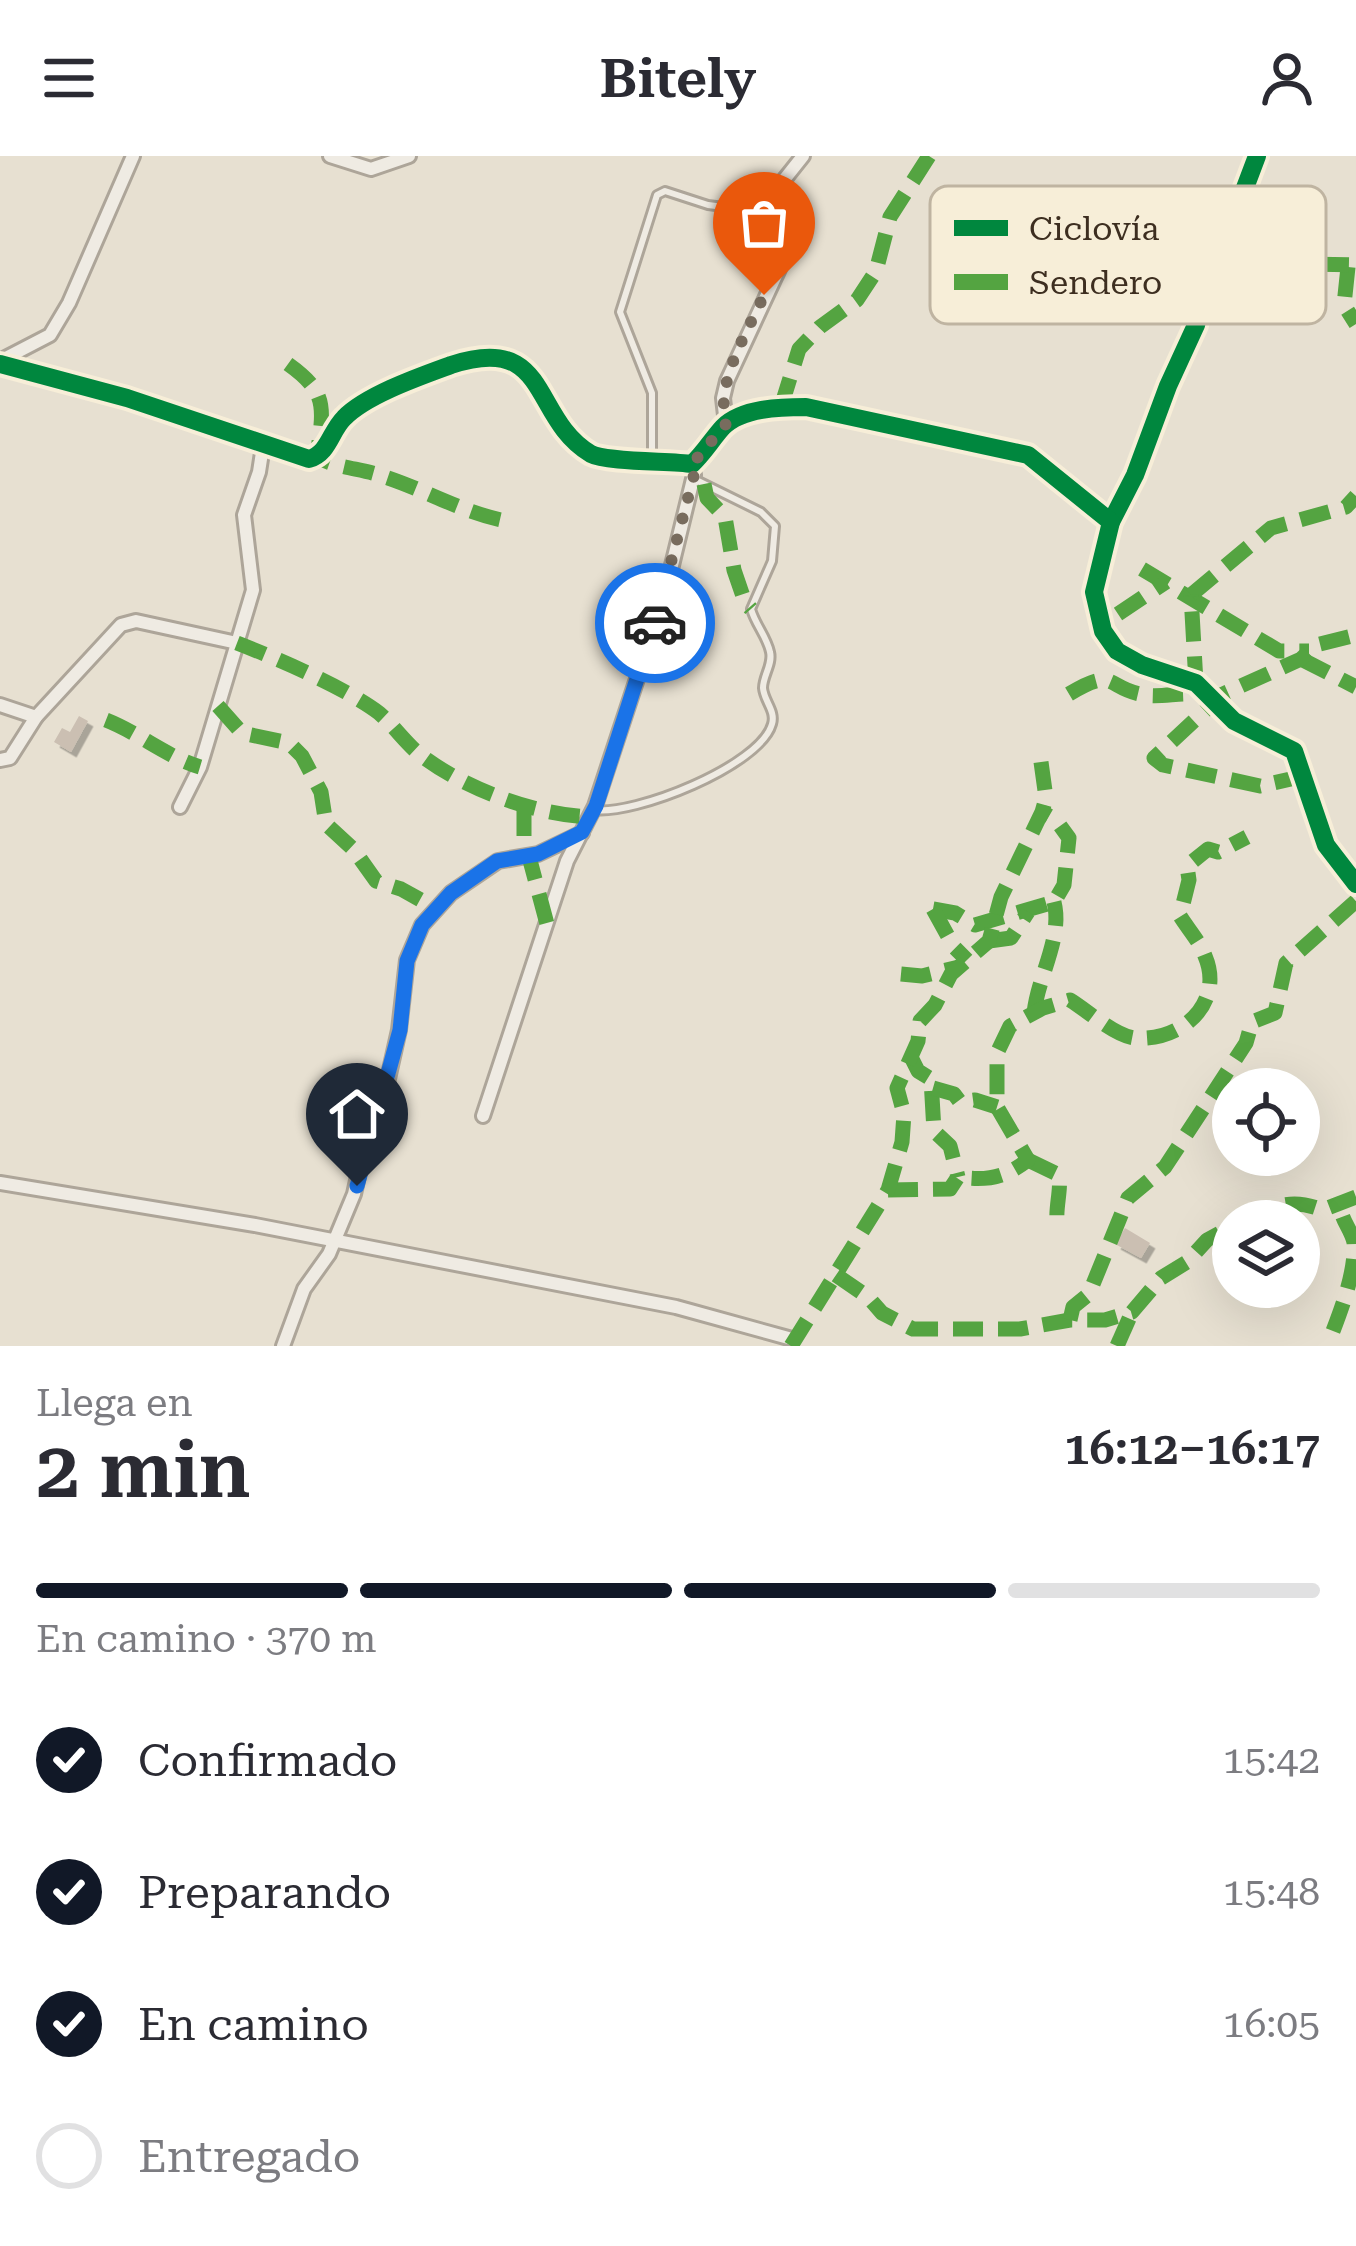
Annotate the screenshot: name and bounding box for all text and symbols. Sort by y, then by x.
icon: menu [36,45,102,111]
icon: person [1254,45,1320,111]
text: Bitely [600,47,756,110]
pin [713,172,815,295]
legend [930,186,1326,324]
icon: bag [731,190,797,256]
text: Ciclovía [1029,209,1159,248]
text: Sendero [1029,263,1162,302]
courier [595,563,715,683]
icon: car [622,590,688,656]
pin [306,1063,408,1186]
map controls [1212,1068,1320,1308]
button: locate [1212,1068,1320,1176]
icon: home [324,1081,390,1147]
button: layers [1212,1200,1320,1308]
text: Llega en [36,1380,193,1426]
text: 16:12–16:17 [1064,1422,1320,1475]
text: 2 min [36,1425,251,1516]
text: En camino · 370 m [36,1616,377,1662]
icon: check [36,1727,102,1793]
text: Confirmado [138,1734,397,1787]
text: 15:42 [1223,1737,1320,1783]
icon: check [36,1859,102,1925]
text: Preparando [138,1866,391,1919]
text: 15:48 [1223,1869,1320,1915]
icon: check [36,1991,102,2057]
text: En camino [138,1998,369,2051]
text: 16:05 [1223,2001,1320,2047]
text: Entregado [138,2130,360,2183]

